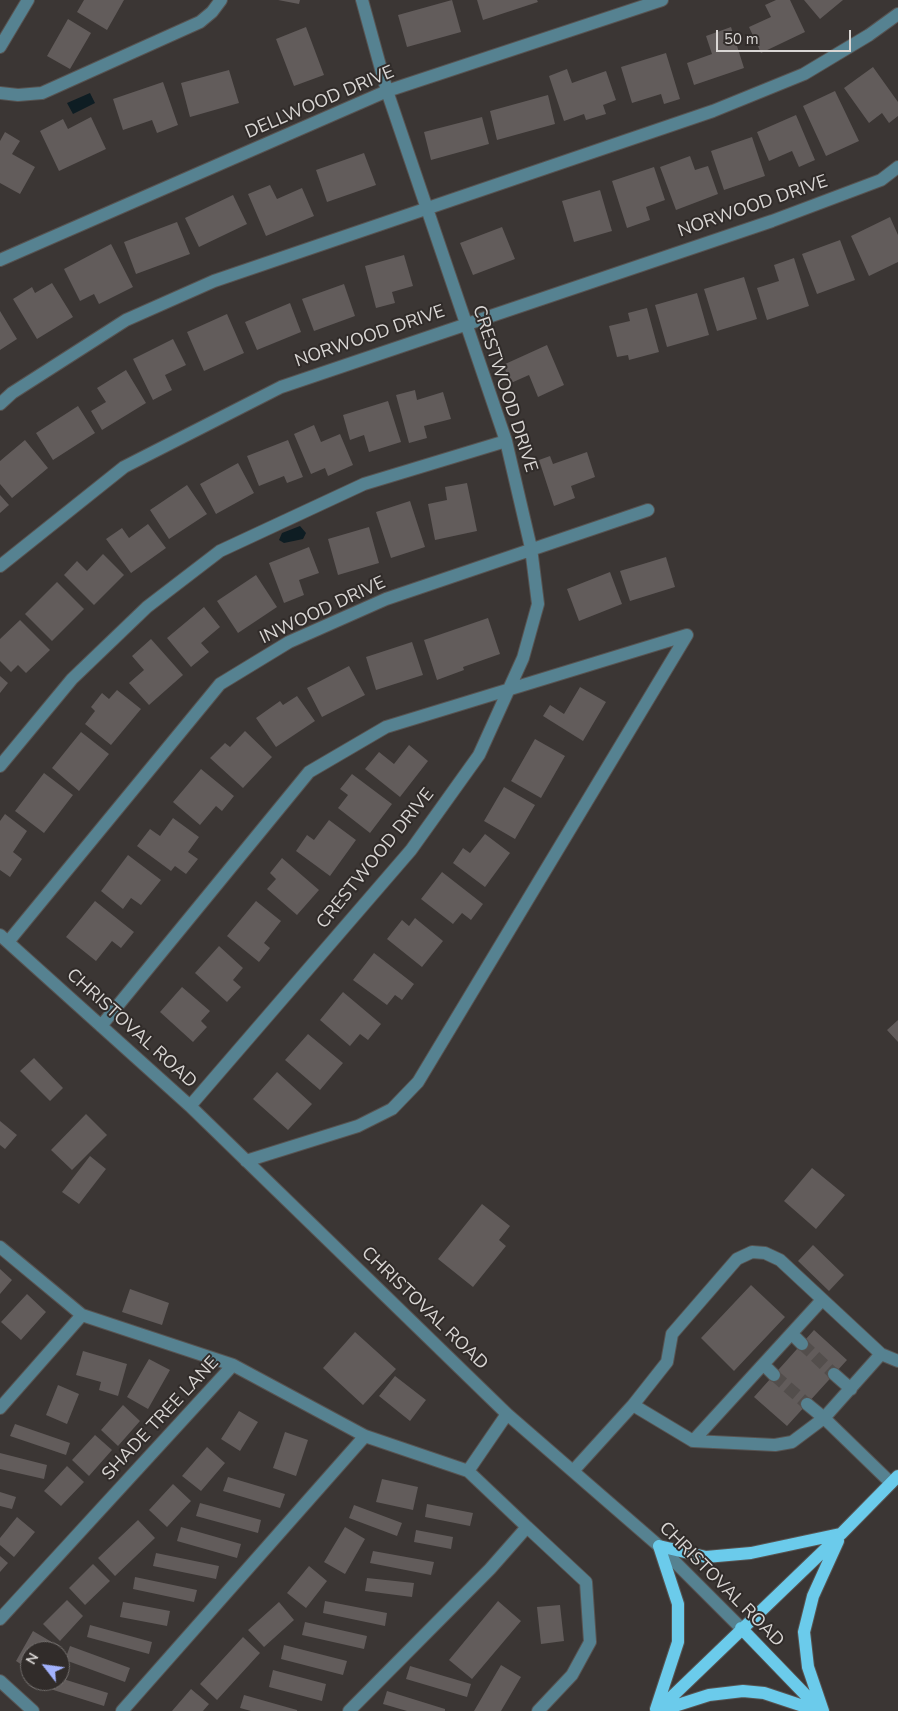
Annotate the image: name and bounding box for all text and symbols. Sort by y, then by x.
scale bar [718,20,853,52]
text: 50 m [724,29,759,49]
street label: DELLWOOD DRIVE [242,62,398,144]
street label: NORWOOD DRIVE [675,171,831,243]
street label: NORWOOD DRIVE [292,301,448,373]
street label: CRESTWOOD DRIVE [467,303,541,475]
street label: INWOOD DRIVE [257,572,389,650]
street label: CRESTWOOD DRIVE [313,784,439,934]
street label: CHRISTOVAL ROAD [61,965,201,1093]
street label: CHRISTOVAL ROAD [356,1243,492,1375]
street label: SHADE TREE LANE [98,1353,224,1485]
street label: CHRISTOVAL ROAD [654,1518,788,1652]
north arrow [20,1641,70,1691]
text: N [22,1649,43,1668]

